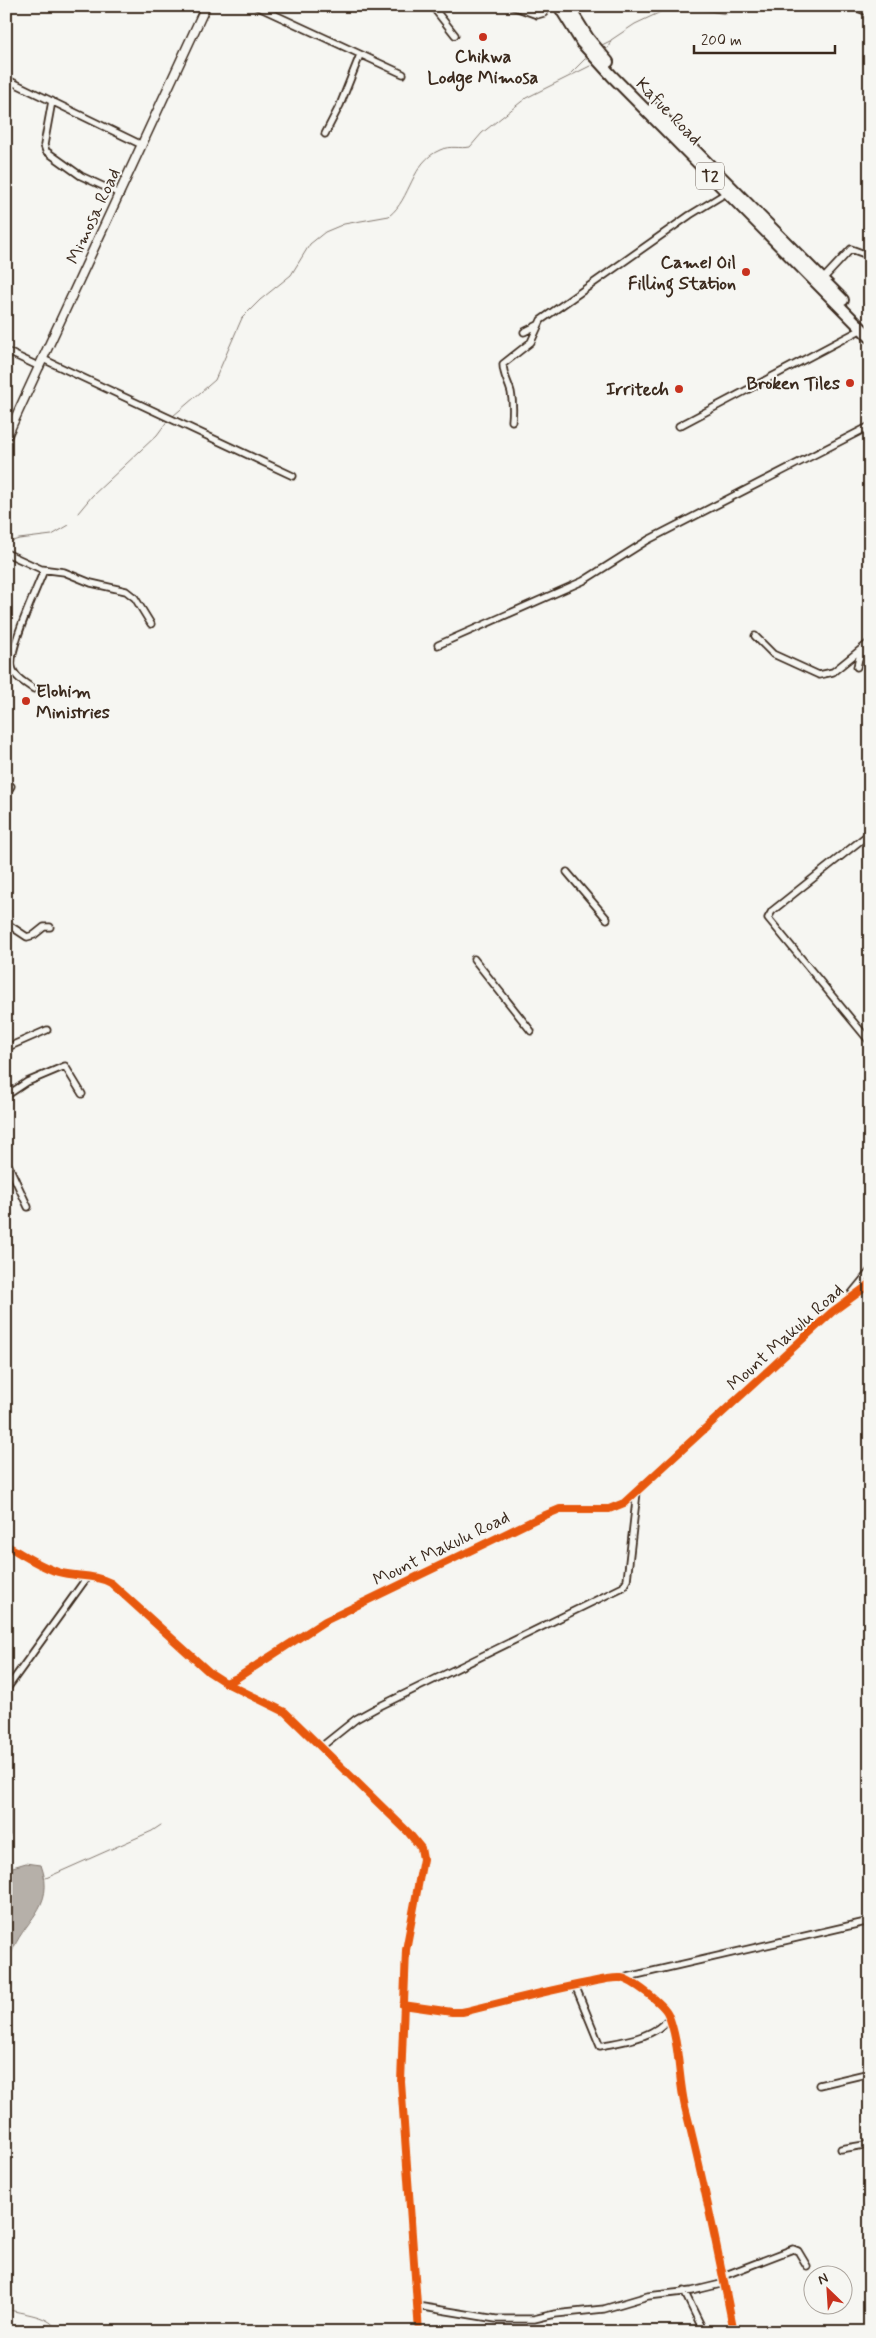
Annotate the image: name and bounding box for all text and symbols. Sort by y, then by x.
scale bar [694,22,835,54]
marker: Chikwa Lodge Mimosa [477,31,489,43]
text: 200 m [701,31,742,51]
place label: Chikwa Lodge Mimosa [428,45,539,92]
street label: Kafue Road [630,73,707,151]
road number: T2 [696,162,724,190]
street label: Mimosa Road [61,165,127,268]
place label: Camel Oil Filling Station [628,251,736,298]
marker: Camel Oil Filling Station [740,266,752,278]
place label: Broken Tiles [746,372,840,396]
marker: Broken Tiles [844,377,856,389]
place label: Irritech [606,378,669,402]
marker: Irritech [673,383,685,395]
place label: Elohim Ministries [36,680,110,725]
marker: Elohim Ministries [20,695,32,707]
street label: Mount Makulu Road [722,1279,849,1397]
street label: Mount Makulu Road [369,1505,514,1592]
north arrow [804,2266,854,2316]
text: N [815,2269,831,2289]

